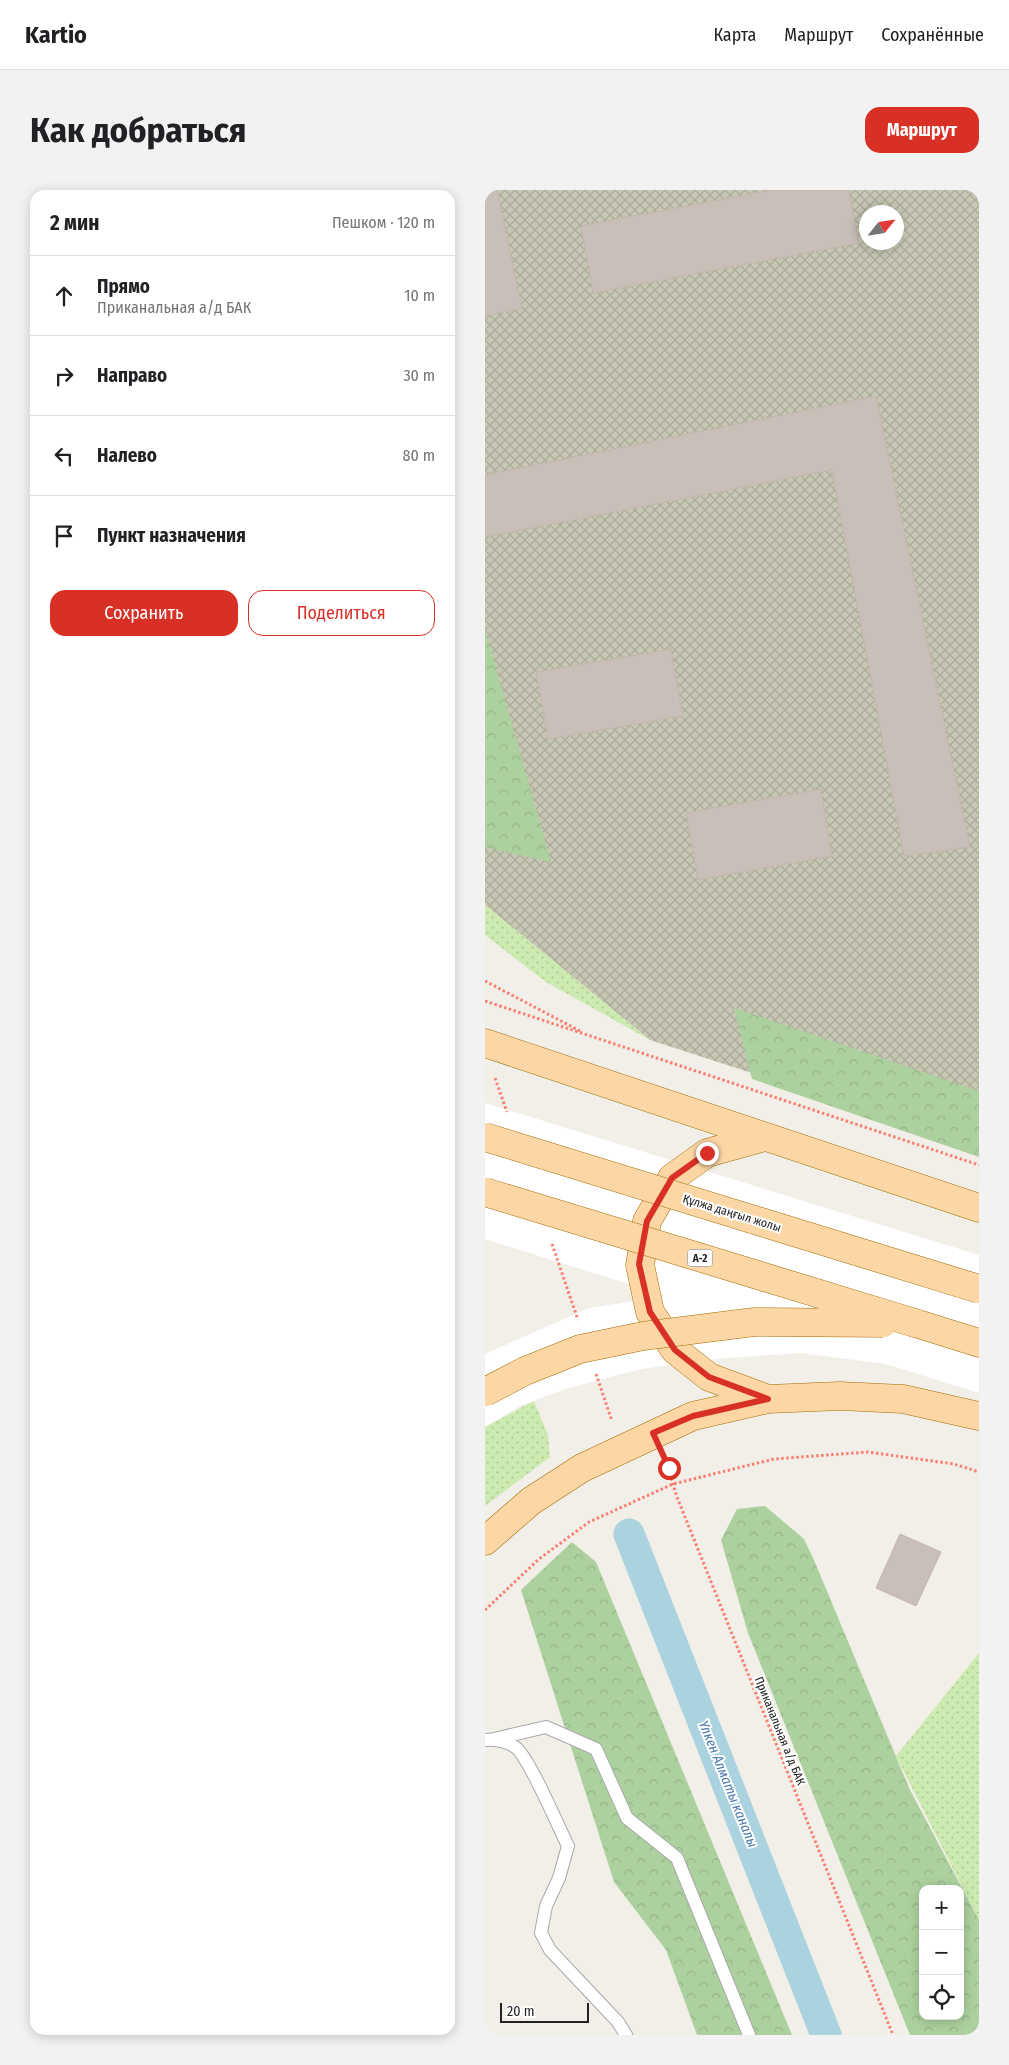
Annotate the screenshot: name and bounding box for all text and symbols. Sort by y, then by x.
text: Kartio [25,21,87,49]
text: Карта [713,24,756,46]
text: Маршрут [784,24,853,46]
text: Сохранённые [881,24,984,46]
button: Маршрут [865,107,979,153]
text: Как добраться [30,109,247,151]
north arrow [859,205,904,250]
text: 2 мин [50,210,99,236]
text: Пешком · 120 m [332,213,435,232]
text: Прямо [97,275,150,298]
icon: ahead [50,282,78,310]
text: 10 m [404,286,435,305]
text: Приканальная а/д БАК [97,298,251,317]
icon: right [50,362,78,390]
text: Направо [97,364,167,387]
text: 30 m [403,366,435,385]
icon: left [50,442,78,470]
text: Налево [97,444,157,467]
text: 80 m [403,446,435,465]
icon: arrive [50,522,78,550]
text: Пункт назначения [97,524,246,547]
button: Сохранить [50,590,238,636]
button: Поделиться [248,590,435,636]
route end [696,1142,719,1165]
street label: Құлжа даңғыл жолы [681,1191,783,1235]
road number: A-2 [687,1250,713,1266]
route start [658,1457,681,1480]
street label: Приканальная а/д БАК [752,1675,808,1788]
water label: Үлкен Алматы каналы [695,1718,761,1850]
map controls [919,1885,964,2020]
button: + [919,1885,964,1930]
button: − [919,1930,964,1975]
button: locate [919,1975,964,2020]
scale bar [500,2000,589,2023]
text: 20 m [507,2003,535,2020]

